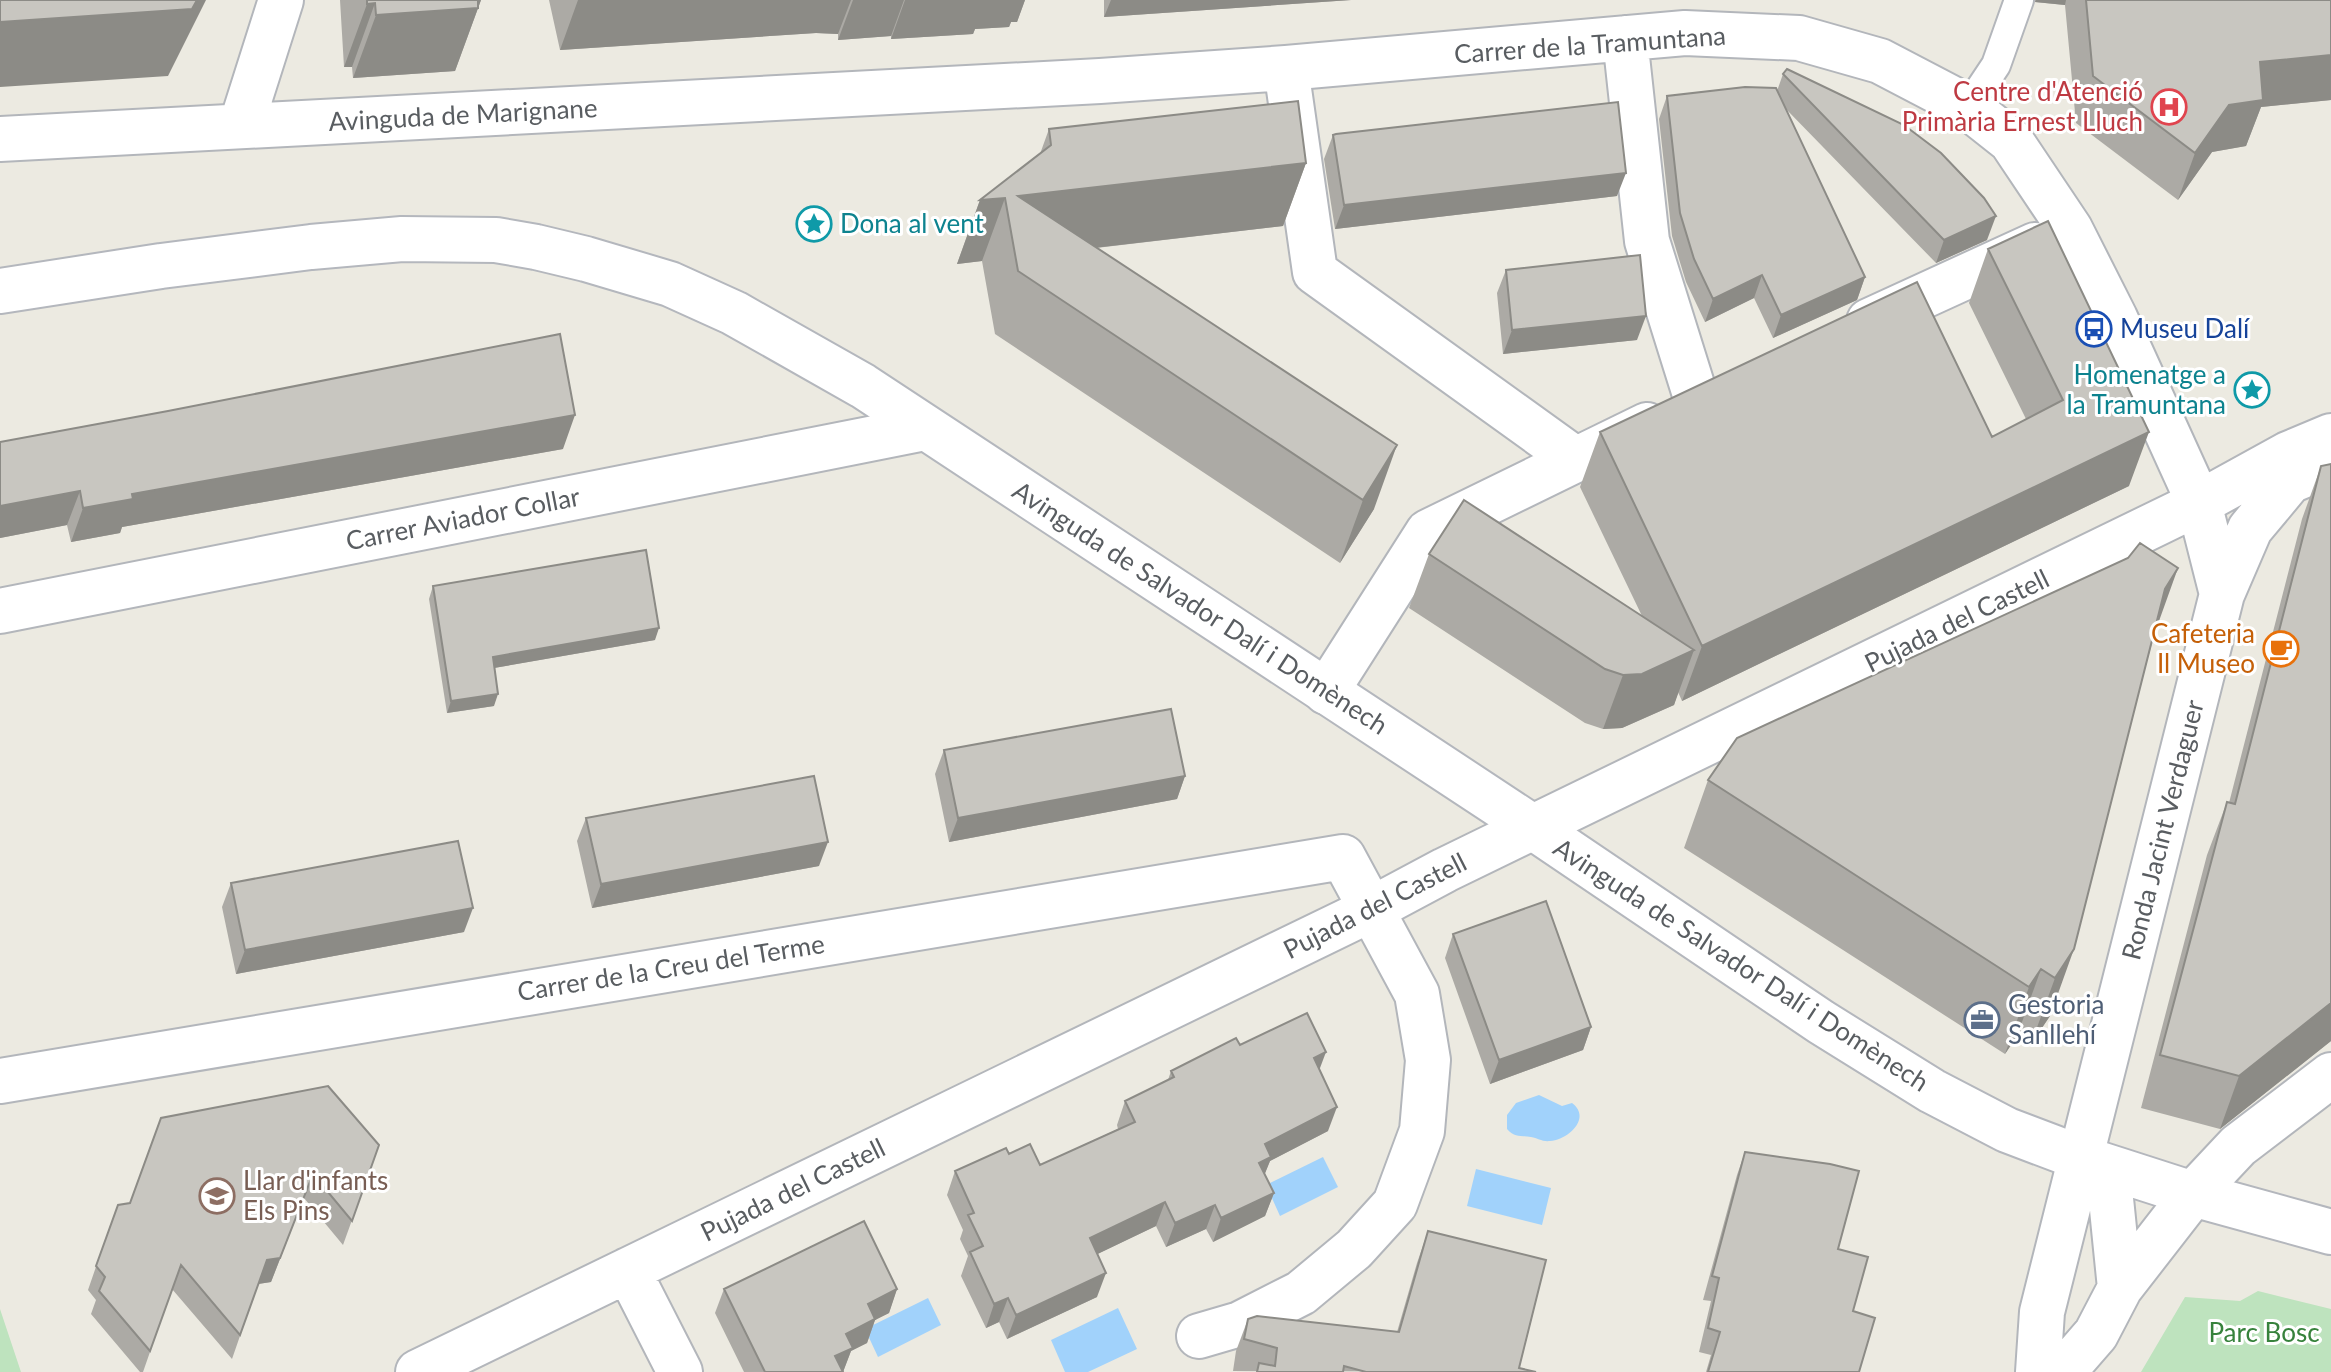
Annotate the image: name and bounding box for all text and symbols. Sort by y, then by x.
street label: Carrer de la Tramuntana [1453,19,1727,69]
place label: Centre d'Atenció Primària Ernest Lluch [1902,75,2143,137]
hospital icon: Centre d'Atenció Primària Ernest Lluch [2150,88,2188,126]
street label: Avinguda de Marignane [328,91,598,137]
place icon: Dona al vent [795,205,833,243]
place label: Dona al vent [840,207,985,239]
bus stop icon: Museu Dalí [2075,310,2113,348]
place label: Museu Dalí [2120,312,2250,344]
place label: Homenatge a la Tramuntana [2067,358,2226,420]
place icon: Homenatge a la Tramuntana [2233,371,2271,409]
street label: Avinguda de Salvador Dalí i Domènech [1007,474,1394,741]
street label: Carrer Aviador Collar [343,480,583,556]
street label: Pujada del Castell [1859,562,2054,679]
place label: Cafeteria Il Museo [2151,617,2255,679]
cafe icon: Cafeteria Il Museo [2262,630,2300,668]
street label: Ronda Jacint Verdaguer [2114,696,2210,963]
street label: Avinguda de Salvador Dalí i Domènech [1548,831,1935,1098]
street label: Pujada del Castell [1278,845,1471,965]
street label: Carrer de la Creu del Terme [515,927,827,1007]
place label: Gestoria Sanllehí [2008,988,2104,1050]
office icon: Gestoria Sanllehí [1963,1001,2001,1039]
street label: Pujada del Castell [695,1131,890,1248]
place label: Llar d'infants Els Pins [243,1164,388,1226]
school or university icon: Llar d'infants Els Pins [198,1177,236,1215]
park label: Parc Bosc [2208,1316,2320,1348]

